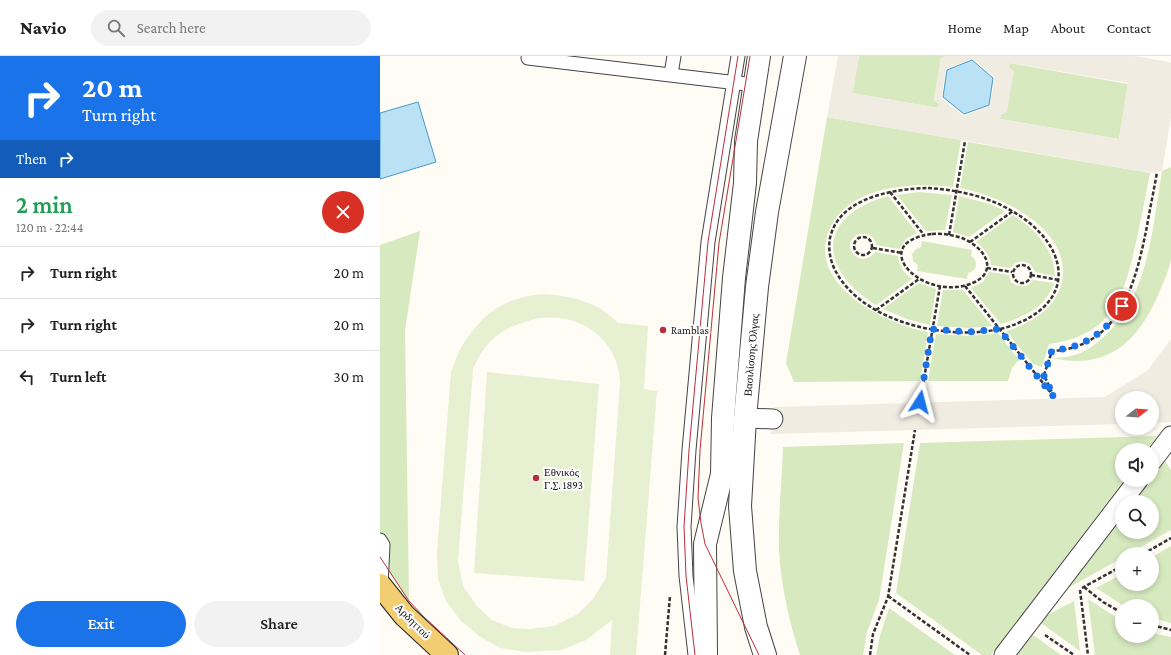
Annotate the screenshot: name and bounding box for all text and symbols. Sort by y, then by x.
search box [91,10,371,46]
text: Navio [20,17,67,38]
icon: search [105,17,127,39]
text: Search here [137,20,206,36]
text: Home [948,20,981,36]
text: Map [1003,20,1029,36]
text: About [1051,20,1085,36]
text: Contact [1107,20,1151,36]
icon: right [16,72,68,124]
text: 20 m [82,72,142,103]
text: Turn right [82,105,156,125]
icon: right [55,148,77,170]
text: Then [16,151,47,167]
text: 2 min [16,191,73,218]
button: close [322,191,364,233]
text: 120 m · 22:44 [16,220,83,235]
icon: right [16,262,38,284]
text: Turn right [50,265,117,281]
text: 20 m [334,265,364,281]
pin [1105,289,1139,323]
icon: arrive [1111,295,1133,317]
street label: Βασιλίσσης Όλγας [741,313,761,397]
icon: right [16,314,38,336]
text: Turn right [50,317,117,333]
text: 20 m [334,317,364,333]
place label: Ramblas [671,324,709,336]
marker: Ramblas [658,325,668,335]
icon: left [16,366,38,388]
text: Turn left [50,369,106,385]
text: 30 m [334,369,364,385]
position arrow [899,381,941,423]
north arrow [1115,391,1159,435]
map controls [1115,391,1159,643]
button: sound [1115,443,1159,487]
place label: Εθνικός Γ.Σ. 1893 [544,466,583,491]
marker: Εθνικός Γ.Σ. 1893 [531,473,541,483]
button: search [1115,495,1159,539]
button: + [1115,547,1159,591]
button: − [1115,599,1159,643]
button: Exit [16,601,186,647]
button: Share [194,601,364,647]
street label: Αρδηττού [393,601,433,641]

